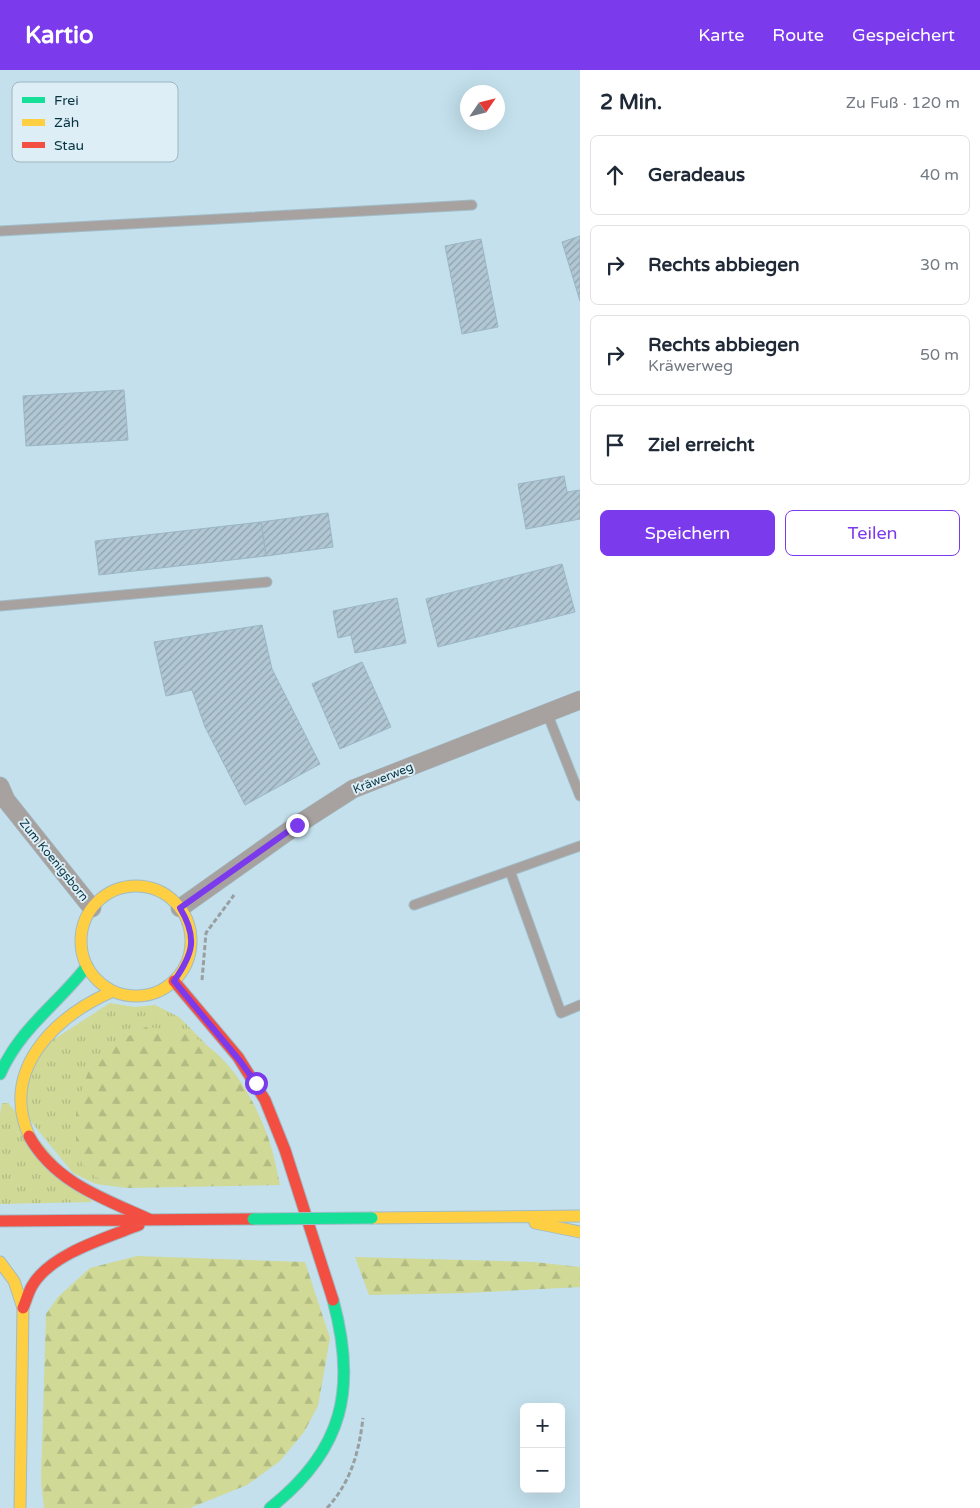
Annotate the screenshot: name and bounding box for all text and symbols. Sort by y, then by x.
text: Kartio [25,21,94,50]
text: Karte [698,24,744,46]
text: Route [772,24,824,46]
text: Gespeichert [852,24,955,46]
legend [12,82,178,162]
north arrow [460,85,505,130]
text: 2 Min. [600,90,662,115]
text: Frei [54,92,79,109]
text: Zu Fuß · 120 m [846,93,960,113]
text: Zäh [54,114,79,131]
text: Stau [54,137,84,154]
icon: ahead [601,161,629,189]
text: Geradeaus [648,164,745,186]
text: 40 m [920,165,959,185]
icon: right [601,251,629,279]
text: Rechts abbiegen [648,254,800,276]
text: 30 m [920,255,959,275]
text: Rechts abbiegen [648,334,800,356]
icon: right [601,341,629,369]
text: 50 m [920,345,959,365]
text: Kräwerweg [648,356,733,376]
icon: arrive [601,431,629,459]
text: Ziel erreicht [648,434,755,456]
button: Speichern [600,510,775,556]
button: Teilen [785,510,960,556]
street label: Kräwerweg [351,760,415,796]
route end [286,814,309,837]
street label: Zum Koenigsborn [17,816,91,904]
route start [245,1072,268,1095]
map controls [520,1403,565,1493]
button: + [520,1403,565,1448]
button: − [520,1448,565,1493]

